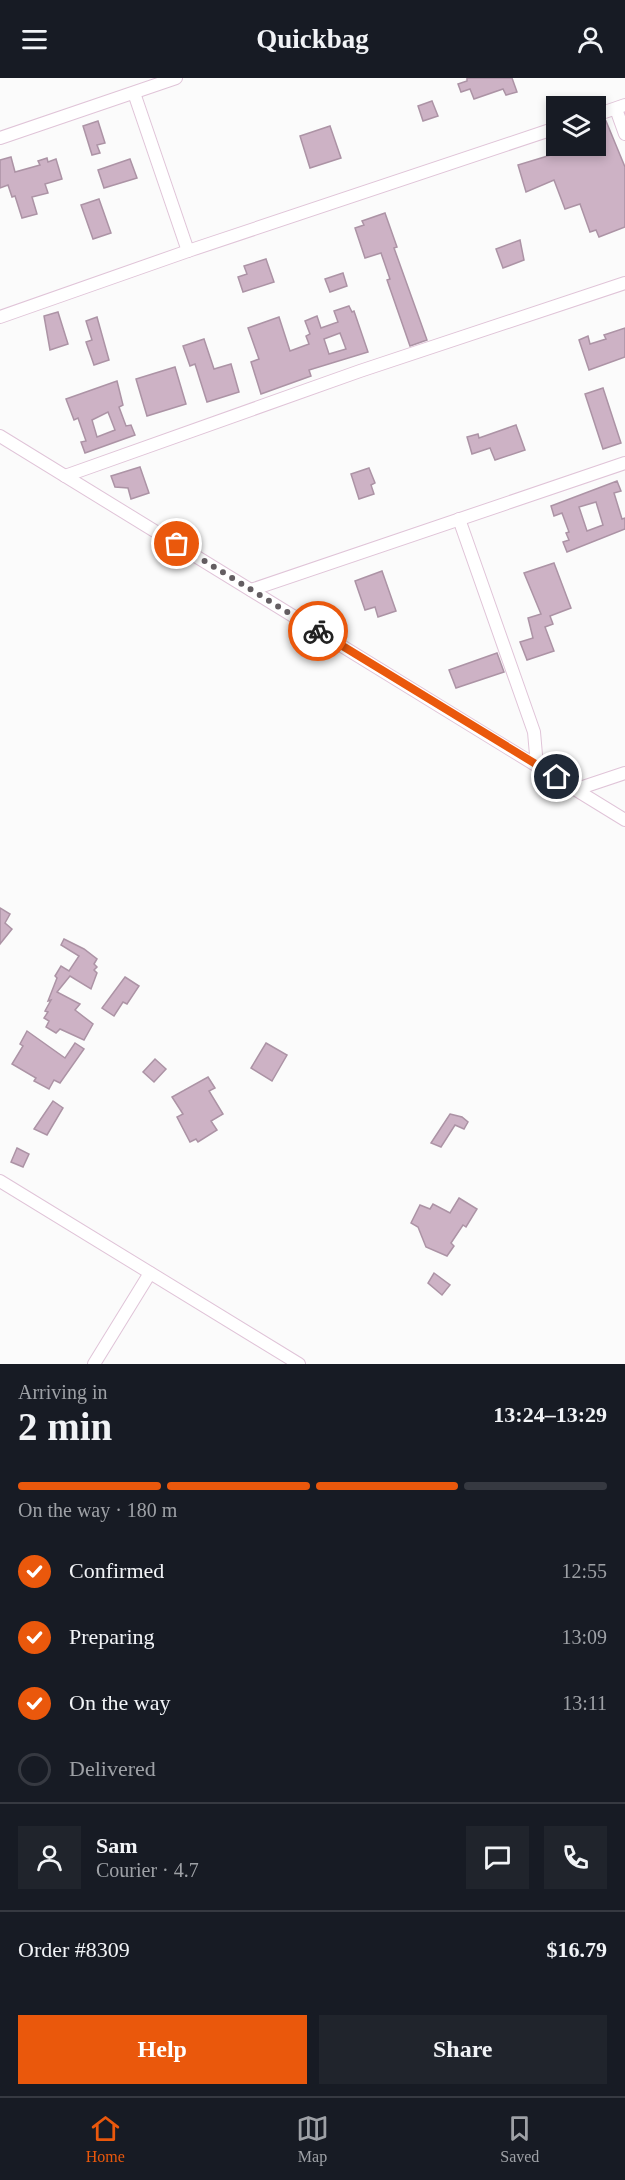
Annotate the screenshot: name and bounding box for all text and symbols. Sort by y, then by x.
icon: menu [18,23,51,56]
icon: person [574,23,607,56]
text: Quickbag [256,24,369,54]
map controls [546,96,606,156]
button: layers [546,96,606,156]
pin [151,518,202,569]
icon: bag [160,527,193,560]
courier [288,601,348,661]
icon: bike [302,615,335,648]
pin [531,751,582,802]
icon: home [540,760,573,793]
text: Arriving in [18,1381,107,1403]
text: 13:24–13:29 [493,1402,607,1427]
text: 2 min [18,1405,112,1448]
text: On the way · 180 m [18,1499,177,1521]
icon: check [18,1555,51,1588]
text: Confirmed [69,1558,164,1583]
text: 12:55 [561,1560,607,1582]
icon: check [18,1621,51,1654]
text: Preparing [69,1624,155,1649]
text: 13:09 [561,1626,607,1648]
icon: check [18,1687,51,1720]
text: On the way [69,1690,170,1715]
text: 13:11 [562,1692,607,1714]
text: Delivered [69,1756,156,1781]
button: person [18,1826,81,1889]
button: chat [466,1826,529,1889]
button: phone [544,1826,607,1889]
text: Sam [96,1833,138,1858]
text: Courier · 4.7 [96,1859,199,1881]
text: Order #8309 [18,1937,130,1962]
text: $16.79 [547,1937,607,1962]
button: Help [18,2015,307,2084]
button: Share [319,2015,607,2084]
tab: Home [86,2112,125,2166]
tab: Map [296,2112,329,2166]
tab: Saved [500,2112,539,2166]

